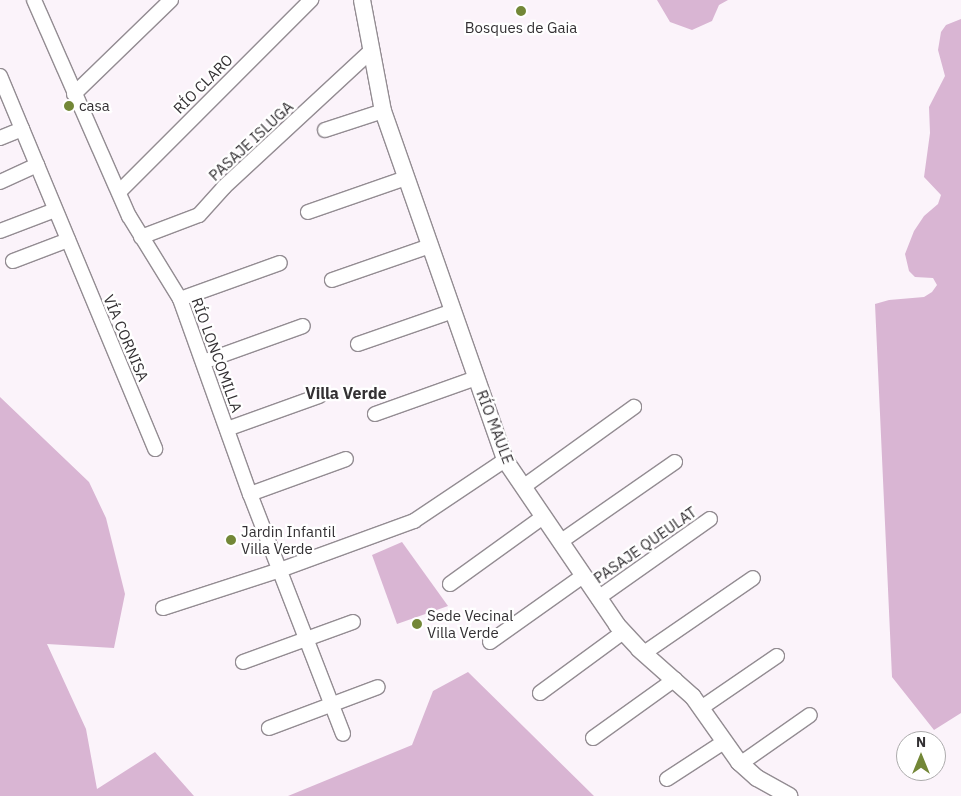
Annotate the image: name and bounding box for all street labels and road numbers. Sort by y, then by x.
street label: RÍO CLARO [170,51,236,117]
street label: PASAJE ISLUGA [205,97,297,185]
street label: VÍA CORNISA [100,292,152,384]
street label: RÍO LONCOMILLA [188,295,246,415]
street label: RÍO MAULE [473,387,517,467]
street label: PASAJE QUEULAT [590,503,700,587]

